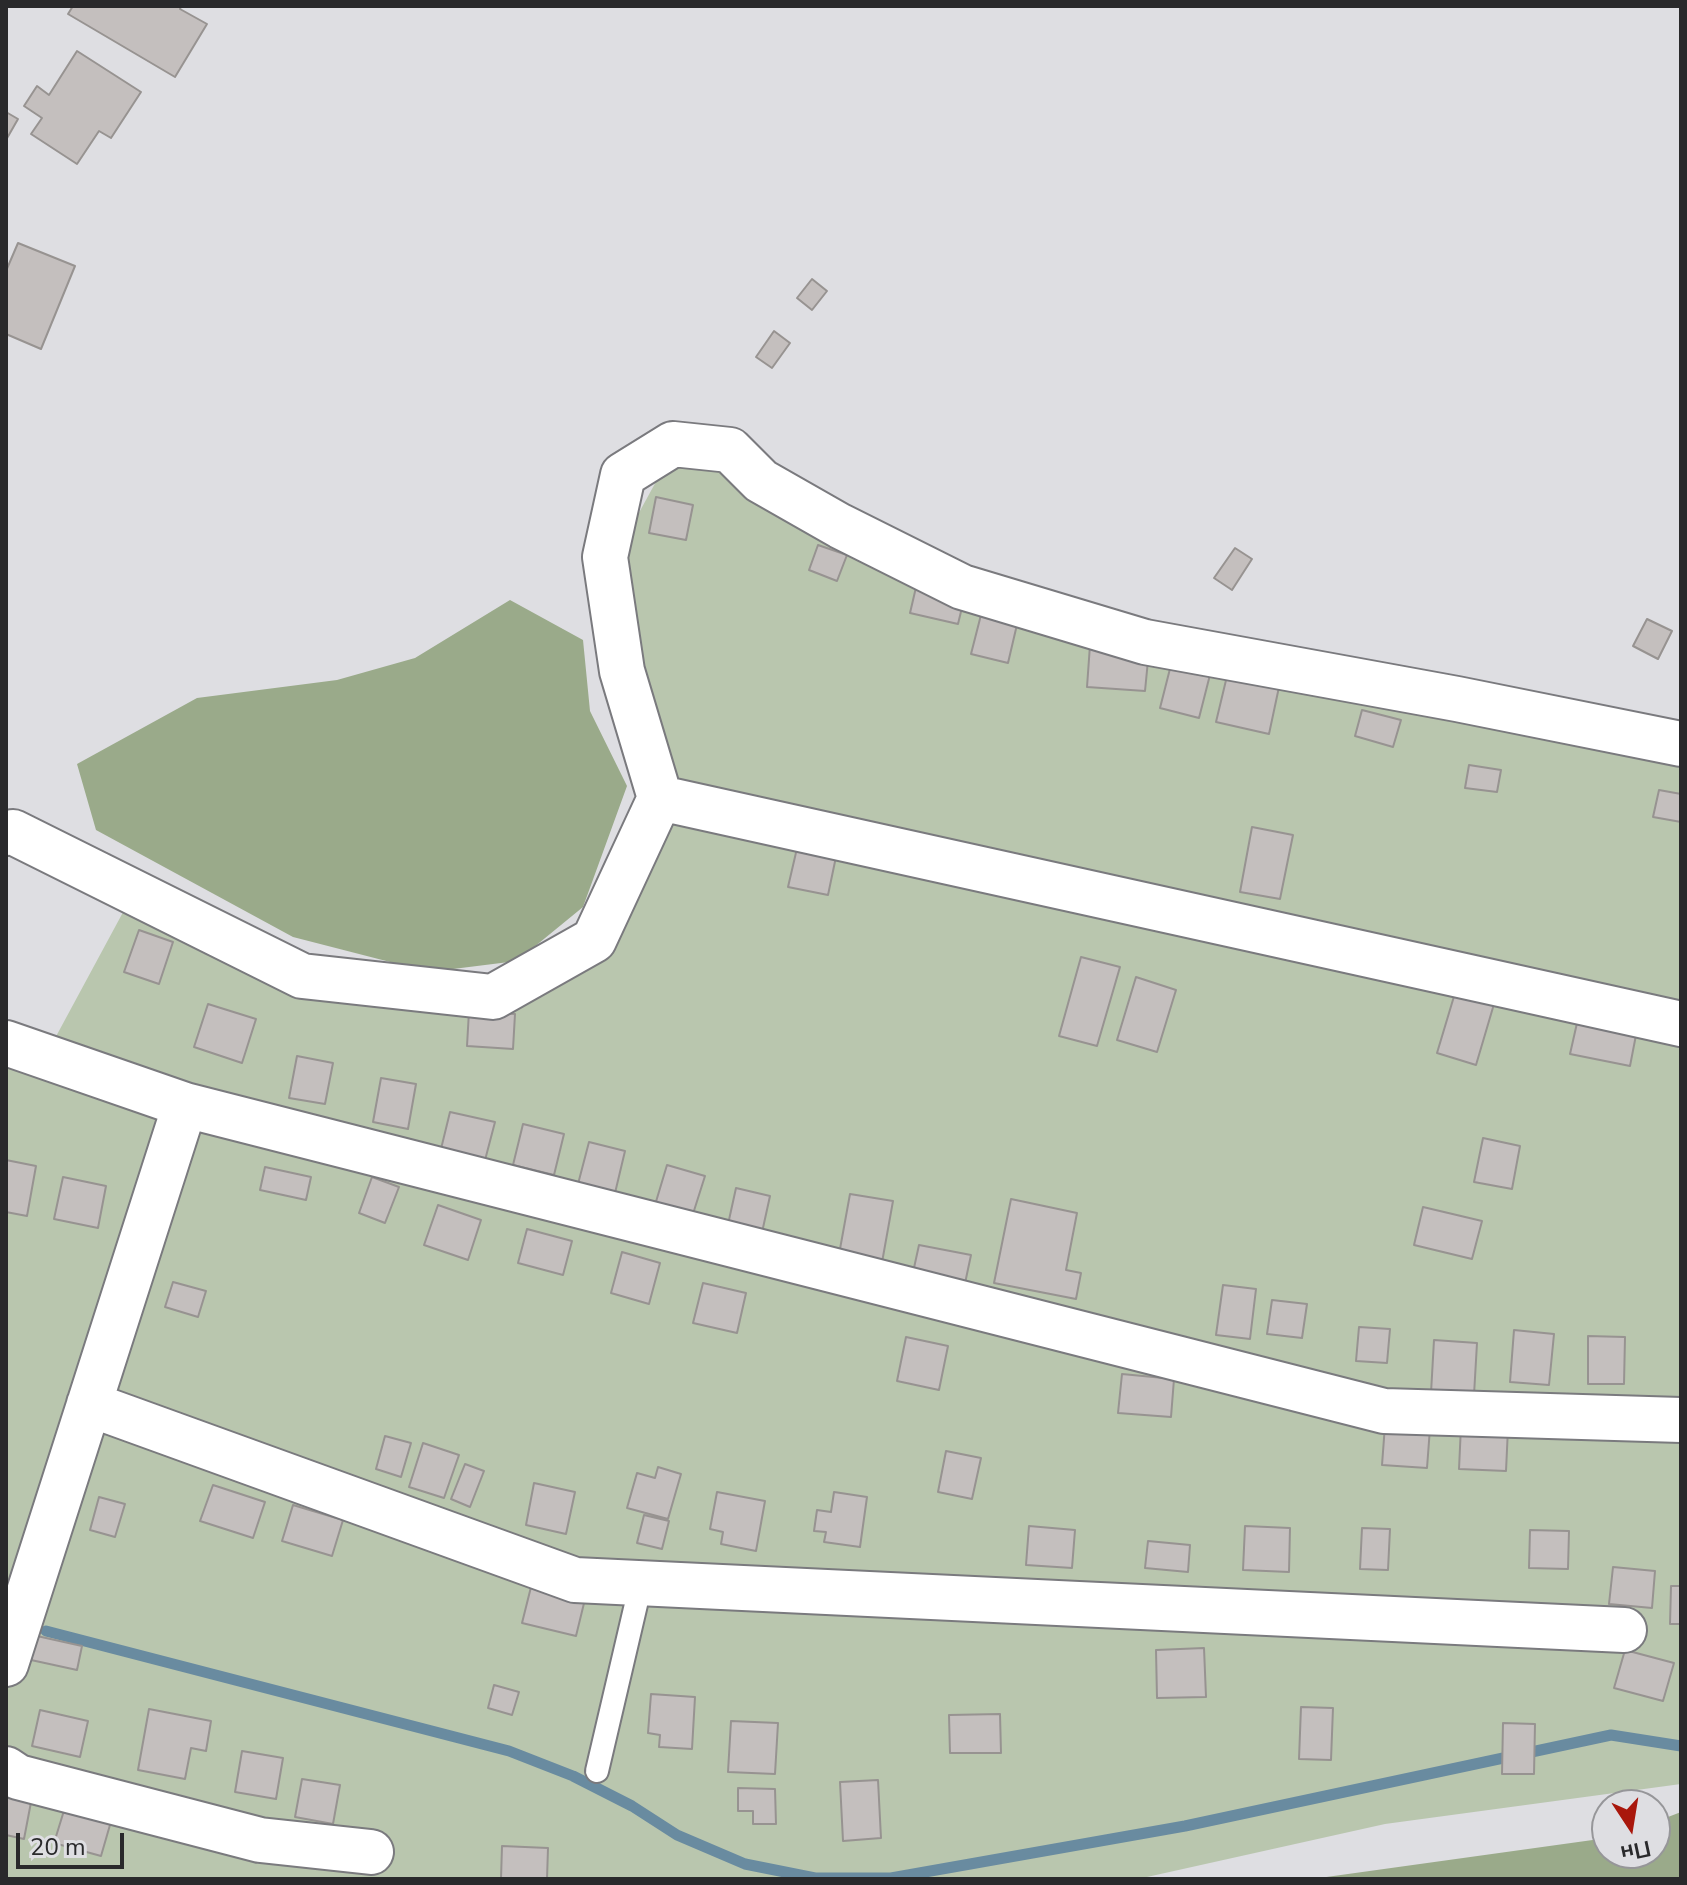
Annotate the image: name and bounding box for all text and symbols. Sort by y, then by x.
north arrow [1591,1789,1671,1869]
scale bar [20,1817,128,1867]
text: 20 m [30,1831,86,1863]
text: Пн [1618,1833,1654,1868]

